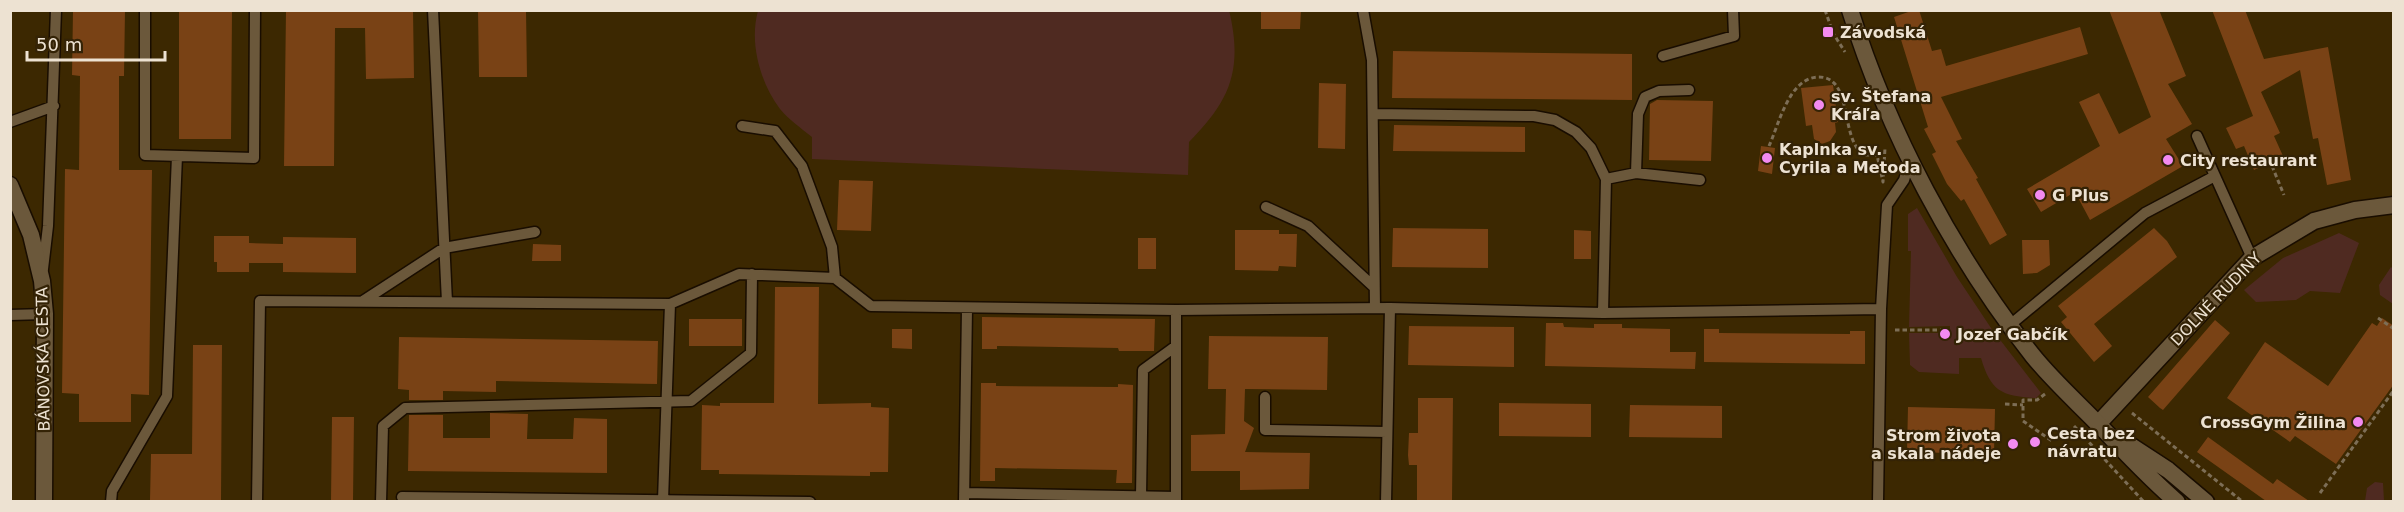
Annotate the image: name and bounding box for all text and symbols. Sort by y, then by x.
place label: Závodská [1840,23,1926,42]
scale bar [27,24,165,62]
marker: Závodská [1821,25,1835,39]
text: 50 m [36,34,82,55]
place label: sv. Štefana Kráľa [1831,87,1931,124]
marker: sv. Štefana Kráľa [1812,98,1826,112]
place label: Kaplnka sv. Cyrila a Metoda [1779,140,1920,177]
marker: Kaplnka sv. Cyrila a Metoda [1760,151,1774,165]
place label: City restaurant [2180,151,2317,170]
marker: City restaurant [2161,153,2175,167]
place label: G Plus [2052,186,2109,205]
marker: G Plus [2033,188,2047,202]
street label: DOLNÉ RUDINY [2167,248,2266,350]
street label: BÁNOVSKÁ CESTA [32,287,54,431]
place label: Jozef Gabčík [1956,325,2068,344]
marker: Jozef Gabčík [1938,327,1952,341]
place label: CrossGym Žilina [2200,413,2346,432]
marker: CrossGym Žilina [2351,415,2365,429]
place label: Cesta bez návratu [2047,424,2135,461]
place label: Strom života a skala nádeje [1871,426,2001,463]
marker: Cesta bez návratu [2028,435,2042,449]
marker: Strom života a skala nádeje [2006,437,2020,451]

